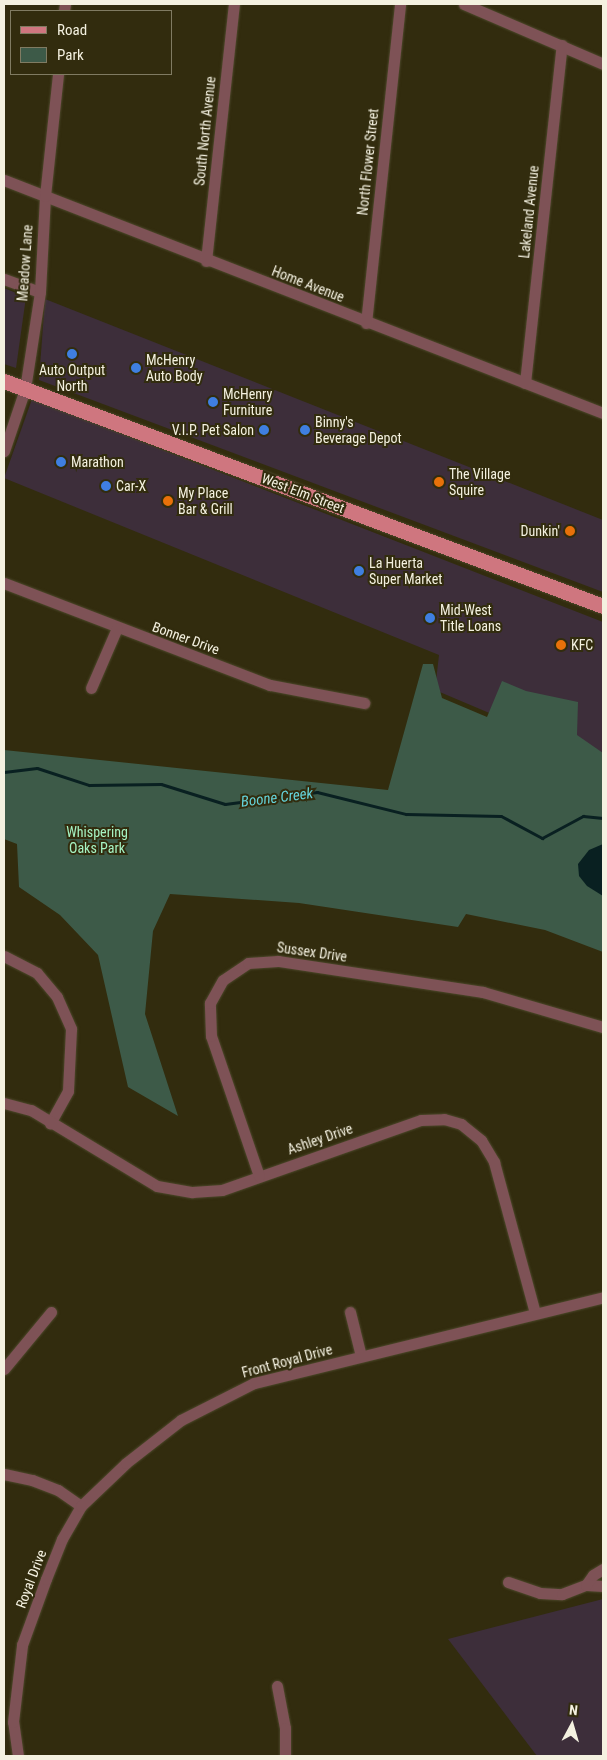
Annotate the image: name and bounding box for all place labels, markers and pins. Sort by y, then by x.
marker: Auto Output North [66,348,78,360]
place label: McHenry Auto Body [146,352,202,384]
place label: Auto Output North [39,362,105,394]
marker: McHenry Auto Body [130,362,142,374]
place label: McHenry Furniture [223,386,272,418]
marker: McHenry Furniture [207,396,219,408]
place label: Binny's Beverage Depot [315,414,402,447]
place label: V.I.P. Pet Salon [172,422,254,438]
marker: V.I.P. Pet Salon [258,424,270,436]
marker: Binny's Beverage Depot [299,424,311,436]
place label: Marathon [71,454,124,470]
marker: Marathon [55,456,67,468]
place label: The Village Squire [449,466,510,498]
marker: The Village Squire [433,476,445,488]
place label: Car-X [116,478,146,494]
marker: Car-X [100,480,112,492]
place label: My Place Bar & Grill [178,485,233,518]
marker: My Place Bar & Grill [162,495,174,507]
place label: Dunkin' [520,523,560,539]
marker: Dunkin' [564,525,576,537]
place label: La Huerta Super Market [369,555,442,588]
marker: La Huerta Super Market [353,565,365,577]
place label: Mid-West Title Loans [440,602,501,634]
marker: Mid-West Title Loans [424,612,436,624]
place label: KFC [571,637,593,653]
marker: KFC [555,639,567,651]

